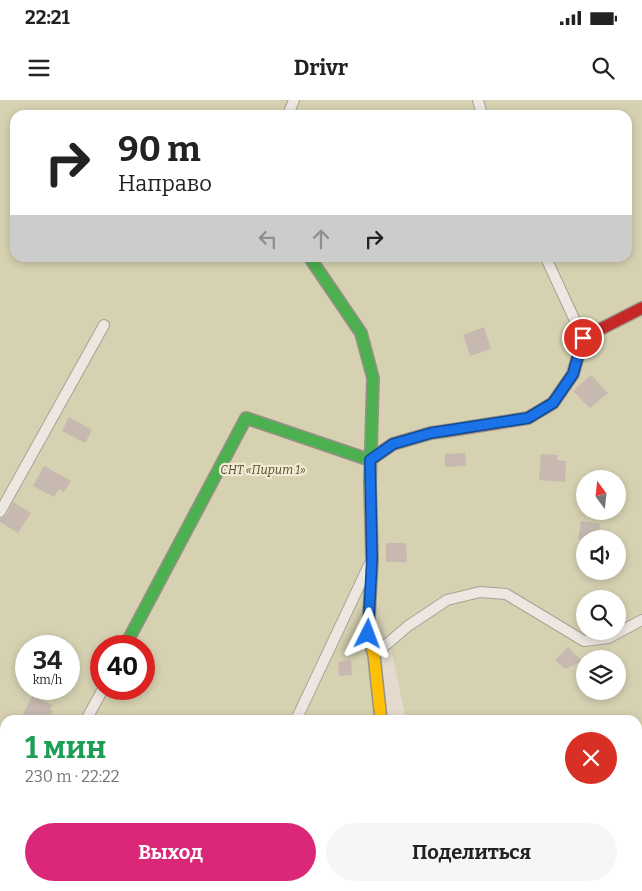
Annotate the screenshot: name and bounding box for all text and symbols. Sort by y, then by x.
text: 22:21 [25,6,70,29]
icon: menu [25,54,53,82]
text: Drivr [294,54,348,81]
icon: search [589,54,617,82]
text: 90 m [118,128,201,170]
icon: right [35,130,100,195]
text: Направо [118,170,212,197]
icon: left [254,225,282,253]
icon: ahead [307,225,335,253]
icon: right [360,225,388,253]
pin [562,317,604,359]
icon: arrive [569,324,597,352]
park label: СНТ «Пирит 1» [220,463,306,477]
north arrow [576,470,626,520]
map controls [576,470,626,700]
button: sound [576,530,626,580]
button: search [576,590,626,640]
position arrow [341,607,393,659]
speed limit sign: 40 [90,635,155,700]
text: 34 [33,646,62,676]
button: layers [576,650,626,700]
text: km/h [33,673,62,687]
text: 1 мин [25,730,106,766]
button: close [565,732,617,784]
text: 230 m · 22:22 [25,767,120,786]
button: Выход [25,823,316,881]
button: Поделиться [326,823,617,881]

